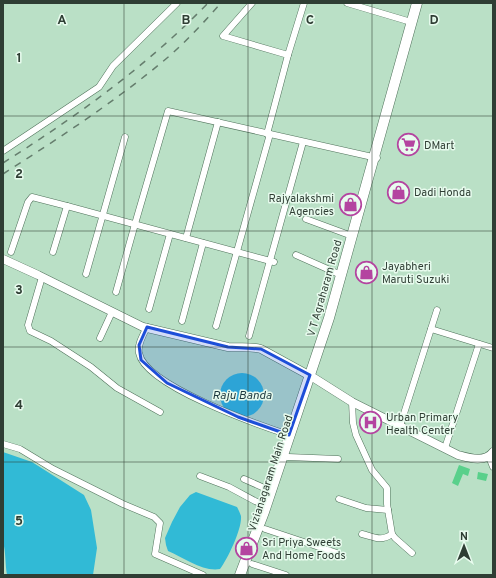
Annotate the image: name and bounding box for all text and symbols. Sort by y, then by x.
text: A [57,13,67,29]
text: B [182,13,191,29]
text: C [306,13,314,29]
text: D [429,13,439,29]
text: 1 [16,51,22,67]
supermarket icon: DMart [396,132,422,158]
place label: DMart [424,139,455,153]
text: 2 [15,167,23,183]
shop icon: Dadi Honda [386,179,412,205]
place label: Dadi Honda [414,186,471,200]
shop icon: Rajyalakshmi Agencies [337,191,363,217]
place label: Rajyalakshmi Agencies [269,192,334,219]
street label: V T Agraharam Road [304,238,345,338]
shop icon: Jayabheri Maruti Suzuki [353,259,379,285]
place label: Jayabheri Maruti Suzuki [382,260,449,287]
text: 3 [15,283,23,299]
water label: Raju Banda [212,388,273,404]
text: 4 [15,398,23,414]
hospital icon: Urban Primary Health Center [357,410,383,436]
place label: Urban Primary Health Center [386,411,458,438]
street label: Vizianagaram Main Road [245,413,296,533]
text: 5 [15,514,23,530]
north arrow [444,526,484,566]
text: N [460,530,468,544]
shop icon: Sri Priya Sweets And Home Foods [234,535,260,561]
place label: Sri Priya Sweets And Home Foods [262,536,346,563]

